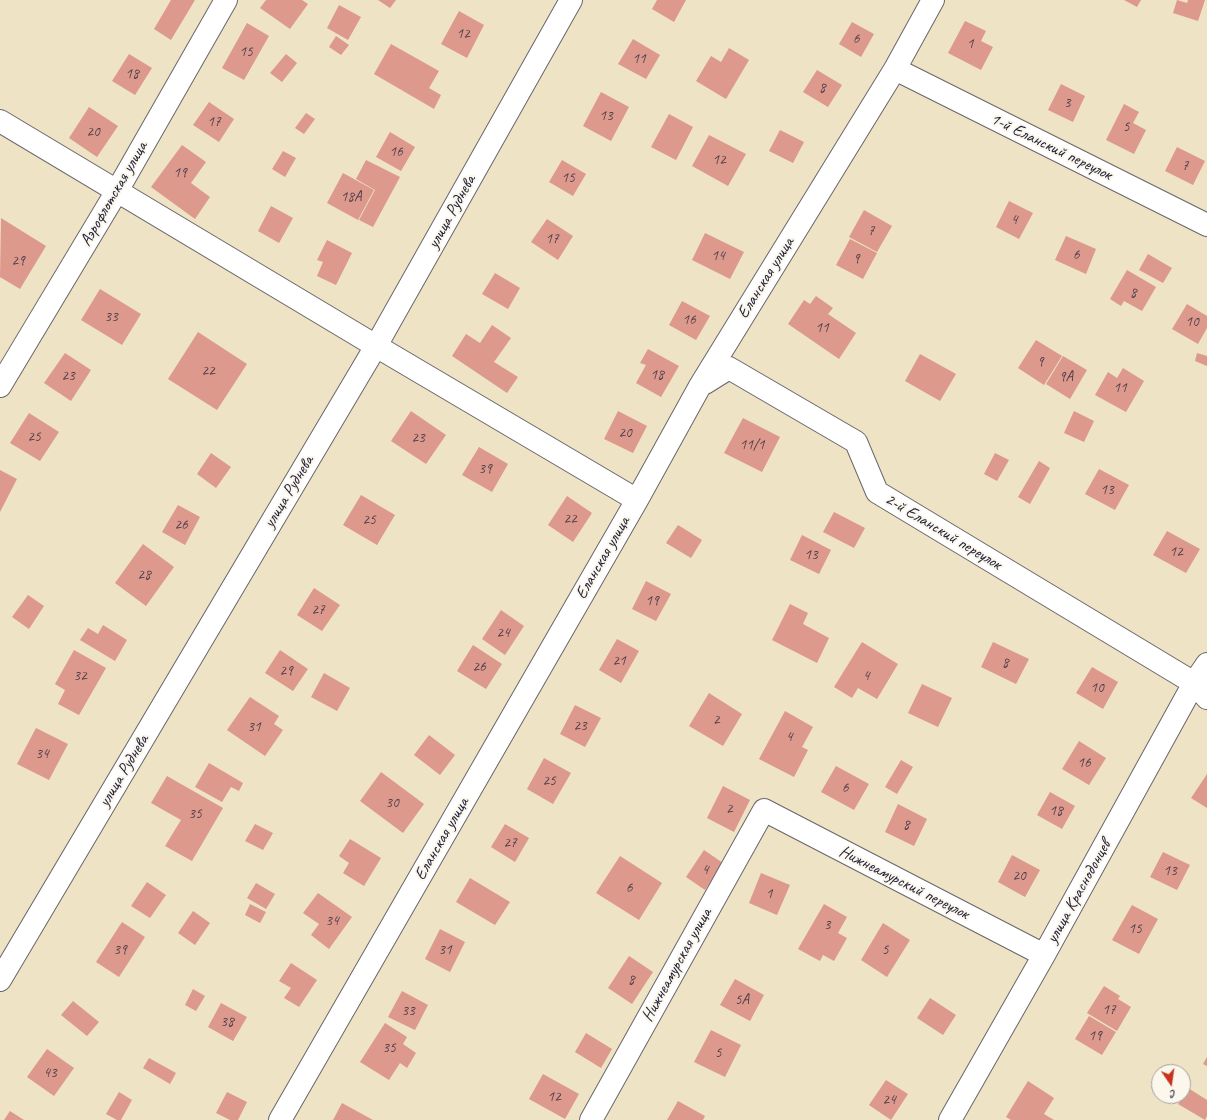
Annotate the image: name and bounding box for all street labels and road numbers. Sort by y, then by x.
street label: 1-й Еланский переулок [987,109,1115,185]
street label: Аэрофлотская улица [76,138,152,250]
street label: улица Руднева [424,172,480,252]
street label: Еланская улица [733,234,799,322]
street label: улица Руднева [260,452,318,532]
street label: 2-й Еланский переулок [881,489,1005,575]
street label: Еланская улица [571,513,635,603]
street label: улица Руднева [95,731,153,811]
street label: Еланская улица [410,794,474,884]
street label: улица Краснодонцев [1042,837,1116,947]
street label: Нижнеамурский переулок [836,841,972,925]
street label: Нижнеамурская улица [637,905,717,1025]

